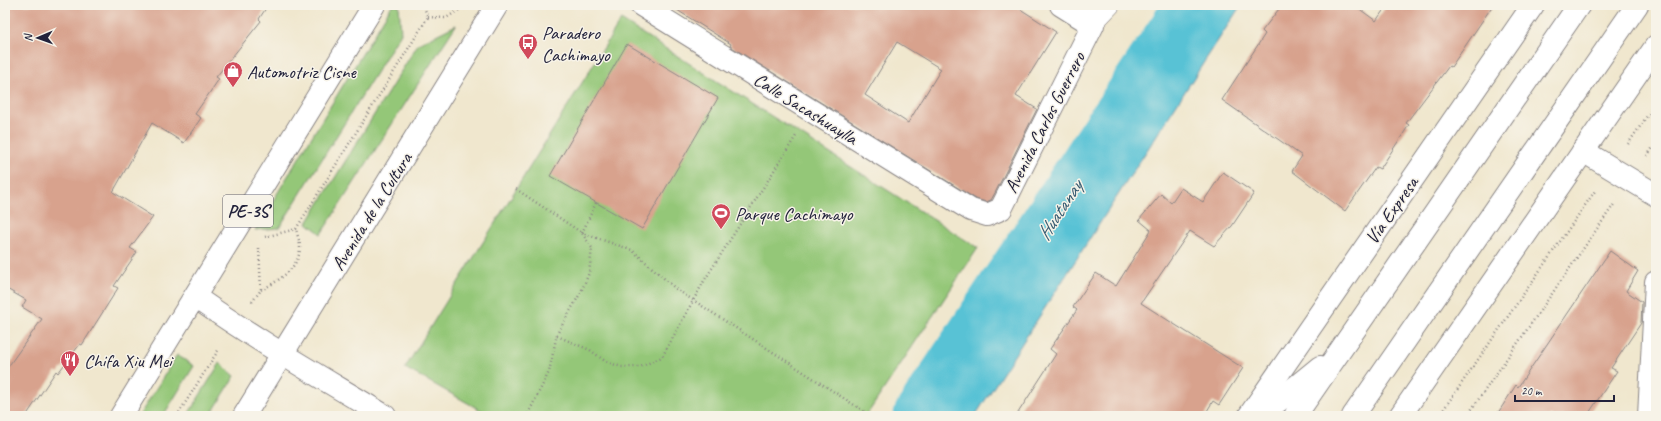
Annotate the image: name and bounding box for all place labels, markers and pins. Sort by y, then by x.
place label: Paradero Cachimayo [542,21,611,67]
bus stop icon: Paradero Cachimayo [517,32,539,60]
shop icon: Automotriz Cisne [222,60,244,88]
place label: Automotriz Cisne [247,60,358,84]
sports icon: Parque Cachimayo [710,202,732,230]
place label: Parque Cachimayo [735,202,854,226]
restaurant icon: Chifa Xiu Mei [59,349,81,377]
place label: Chifa Xiu Mei [84,349,174,373]

